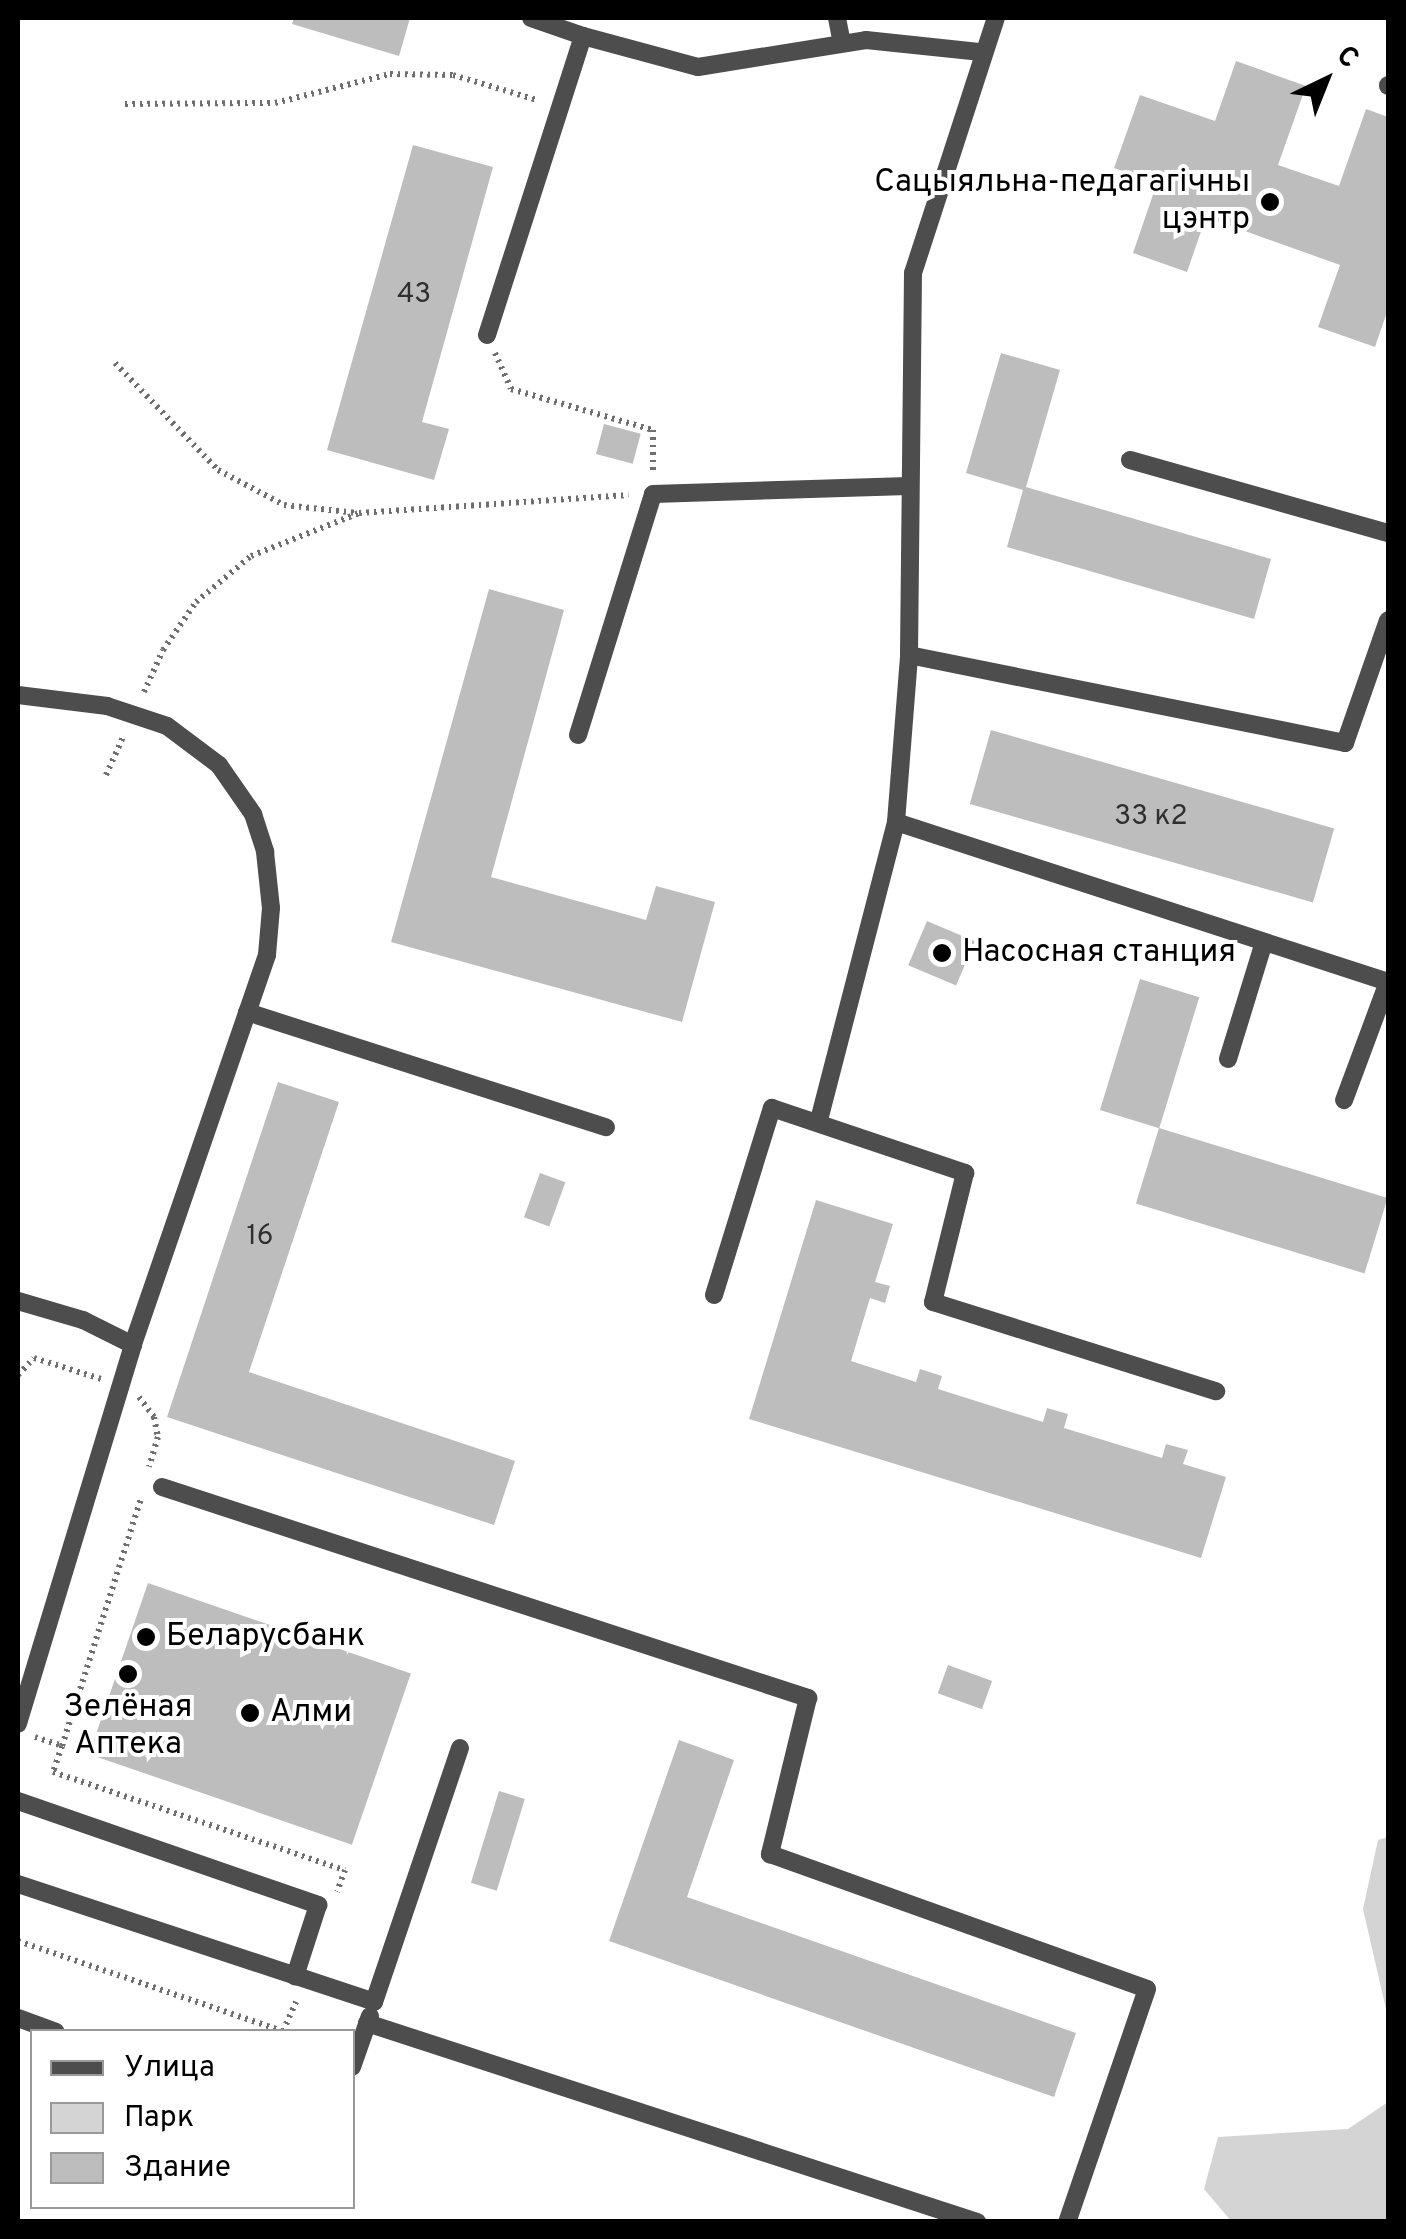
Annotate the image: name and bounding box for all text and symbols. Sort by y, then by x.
north arrow [1276,30,1376,130]
text: С [1328,39,1365,77]
place label: Сацыяльна-педагагічны цэнтр [874,165,1250,240]
marker: Сацыяльна-педагагічны цэнтр [1259,191,1281,213]
house number: 43 [397,278,431,312]
house number: 33 к2 [1114,800,1188,834]
place label: Насосная станция [962,934,1236,972]
marker: Насосная станция [931,942,953,964]
house number: 16 [246,1220,274,1254]
place label: Беларусбанк [166,1618,365,1656]
marker: Беларусбанк [135,1626,157,1648]
marker: Зелёная Аптека [117,1663,139,1685]
place label: Зелёная Аптека [64,1690,192,1765]
place label: Алми [270,1694,352,1732]
marker: Алми [239,1702,261,1724]
legend [30,2029,355,2209]
text: Улица [124,2050,215,2087]
text: Парк [124,2100,194,2137]
text: Здание [124,2150,231,2187]

